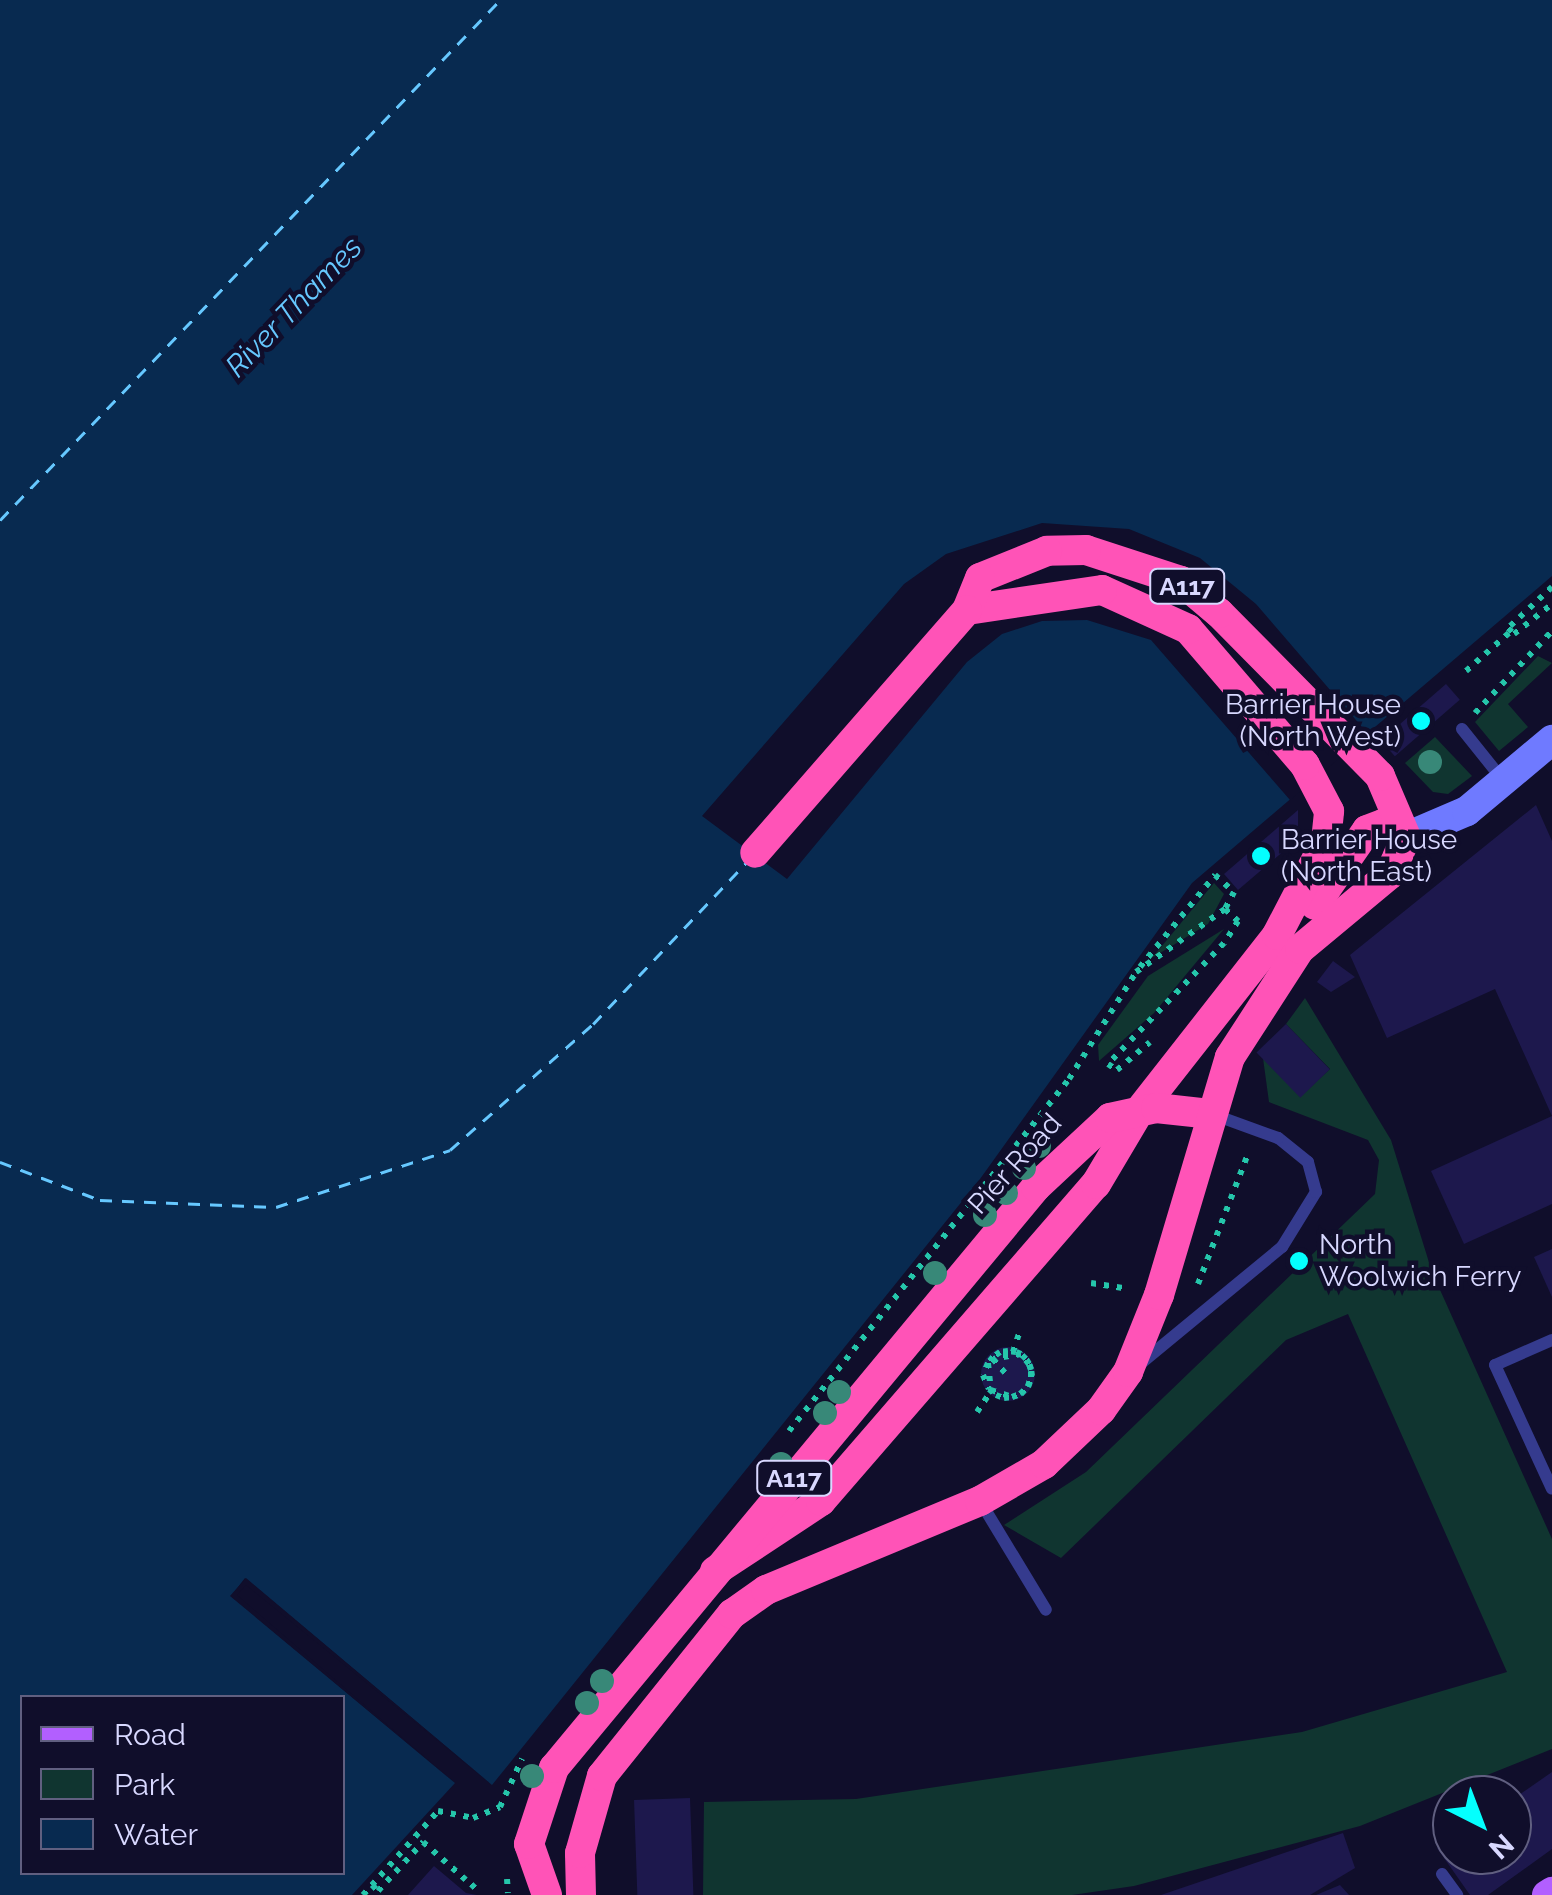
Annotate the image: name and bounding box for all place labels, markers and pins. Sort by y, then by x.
place label: Barrier House (North West) [1224,688,1401,754]
marker: Barrier House (North West) [1410,710,1432,732]
place label: Barrier House (North East) [1281,823,1458,889]
marker: Barrier House (North East) [1250,845,1272,867]
place label: North Woolwich Ferry [1319,1228,1521,1294]
marker: North Woolwich Ferry [1288,1250,1310,1272]

